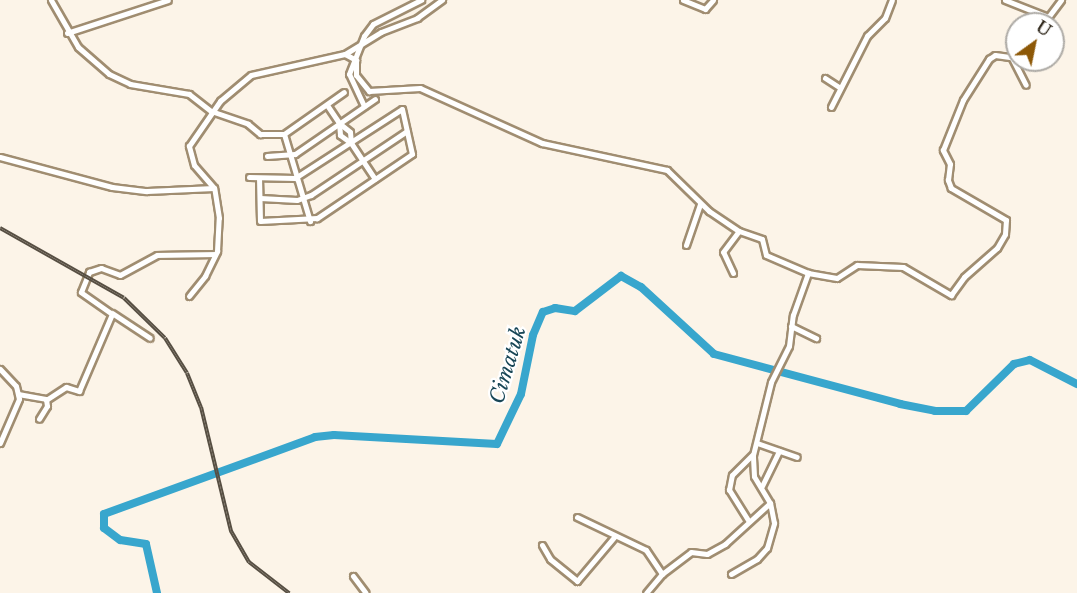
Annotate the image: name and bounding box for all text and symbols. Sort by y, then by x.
north arrow [1005,12,1065,72]
text: U [1032,16,1055,41]
water label: Cimatuk [485,323,531,407]

